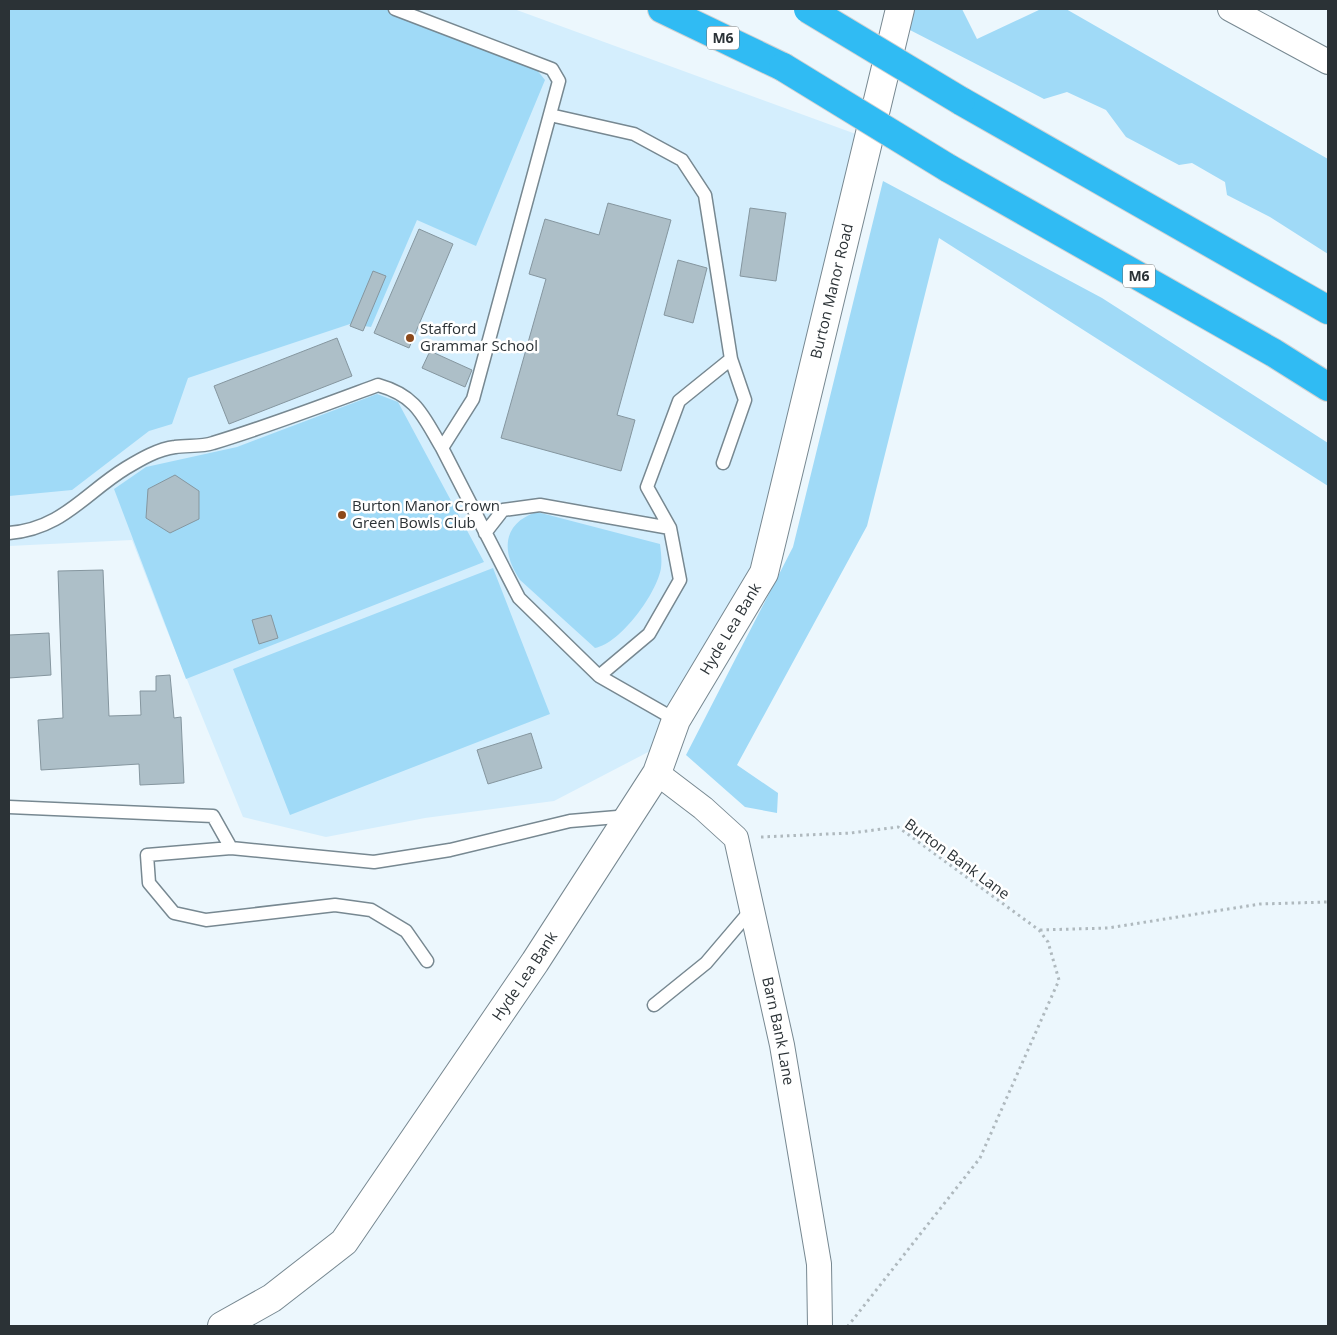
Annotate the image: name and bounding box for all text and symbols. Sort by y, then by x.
road number: M6 [707,26,739,49]
street label: Burton Manor Road [805,221,857,361]
road number: M6 [1123,264,1155,288]
place label: Stafford Grammar School [420,318,538,355]
marker: Stafford Grammar School [404,332,416,344]
place label: Burton Manor Crown Green Bowls Club [352,495,500,532]
marker: Burton Manor Crown Green Bowls Club [336,509,348,521]
street label: Hyde Lea Bank [694,579,765,678]
street label: Burton Bank Lane [901,813,1014,903]
street label: Hyde Lea Bank [487,927,561,1024]
street label: Barn Bank Lane [758,975,800,1087]

